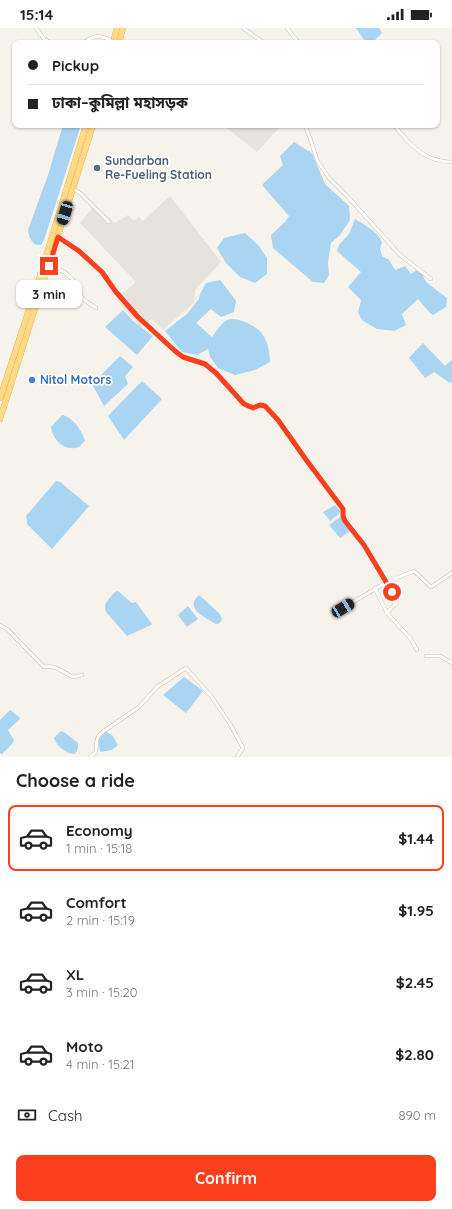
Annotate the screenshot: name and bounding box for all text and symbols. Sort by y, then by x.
text: 15:14 [20,5,53,24]
text: Pickup [52,56,99,75]
text: ঢাকা–কুমিল্লা মহাসড়ক [52,93,188,112]
place label: Sundarban Re-Fueling Station [105,153,212,182]
marker: Sundarban Re-Fueling Station [92,163,102,173]
car [56,200,74,226]
route end [40,257,58,275]
callout: 3 min [16,280,82,308]
text: 3 min [32,286,66,302]
place label: Nitol Motors [40,372,111,387]
marker: Nitol Motors [27,375,37,385]
route start [383,583,401,601]
car [330,597,356,619]
text: Choose a ride [16,769,135,792]
icon: car [18,820,54,856]
text: Economy [66,821,133,840]
text: $1.44 [398,829,434,848]
text: 1 min · 15:18 [66,840,132,856]
icon: car [18,892,54,928]
text: Comfort [66,893,127,912]
text: $1.95 [398,901,434,920]
text: 2 min · 15:19 [66,912,135,928]
icon: car [18,964,54,1000]
text: XL [66,965,84,984]
text: $2.45 [396,973,434,992]
text: 3 min · 15:20 [66,984,137,1000]
icon: car [18,1036,54,1072]
text: Moto [66,1037,103,1056]
text: $2.80 [395,1045,434,1064]
text: 4 min · 15:21 [66,1056,135,1072]
icon: cash [16,1104,38,1126]
text: Cash [48,1106,82,1125]
text: 890 m [399,1107,436,1123]
button: Confirm [16,1155,436,1201]

